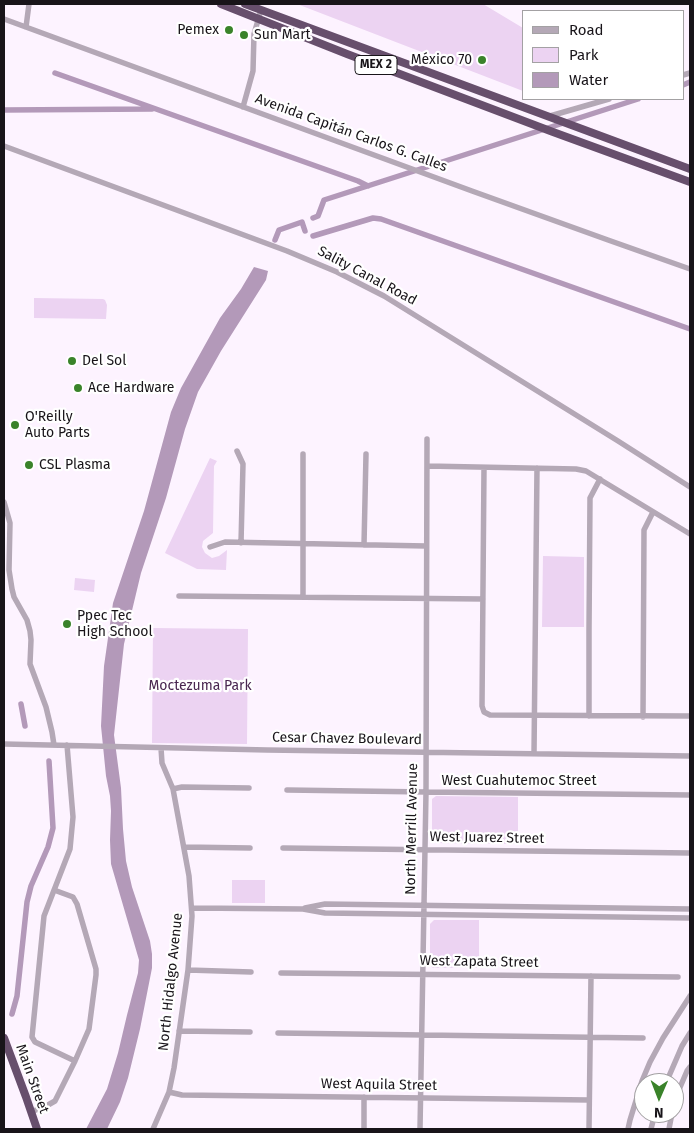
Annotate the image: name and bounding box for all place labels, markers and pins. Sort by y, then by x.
place label: Pemex [177,22,219,38]
marker: Pemex [223,24,235,36]
place label: Sun Mart [254,27,311,43]
marker: Sun Mart [238,29,250,41]
place label: México 70 [411,52,472,68]
marker: México 70 [476,54,488,66]
place label: Del Sol [82,353,126,369]
marker: Del Sol [66,355,78,367]
place label: Ace Hardware [88,380,174,396]
marker: Ace Hardware [72,382,84,394]
place label: O'Reilly Auto Parts [25,409,90,442]
marker: O'Reilly Auto Parts [9,419,21,431]
place label: CSL Plasma [39,457,111,473]
marker: CSL Plasma [23,459,35,471]
place label: Ppec Tec High School [77,608,153,640]
marker: Ppec Tec High School [61,618,73,630]

